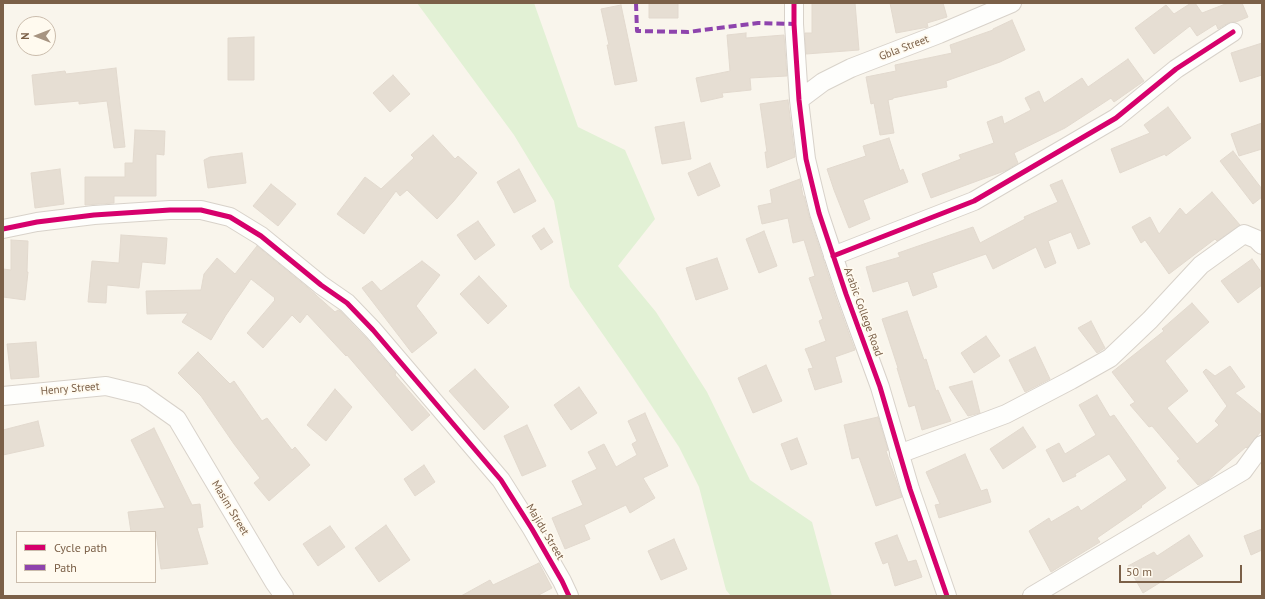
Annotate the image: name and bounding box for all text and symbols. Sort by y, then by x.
north arrow [16,16,56,56]
text: N [18,32,32,40]
street label: Gbla Street [877,32,931,64]
street label: Arabic College Road [841,266,885,358]
street label: Henry Street [40,380,100,398]
street label: Masim Street [208,478,252,538]
street label: Majidu Street [523,502,567,562]
legend [16,531,156,583]
text: Cycle path [54,540,107,555]
scale bar [1121,557,1244,583]
text: Path [54,560,77,575]
text: 50 m [1126,564,1152,579]

